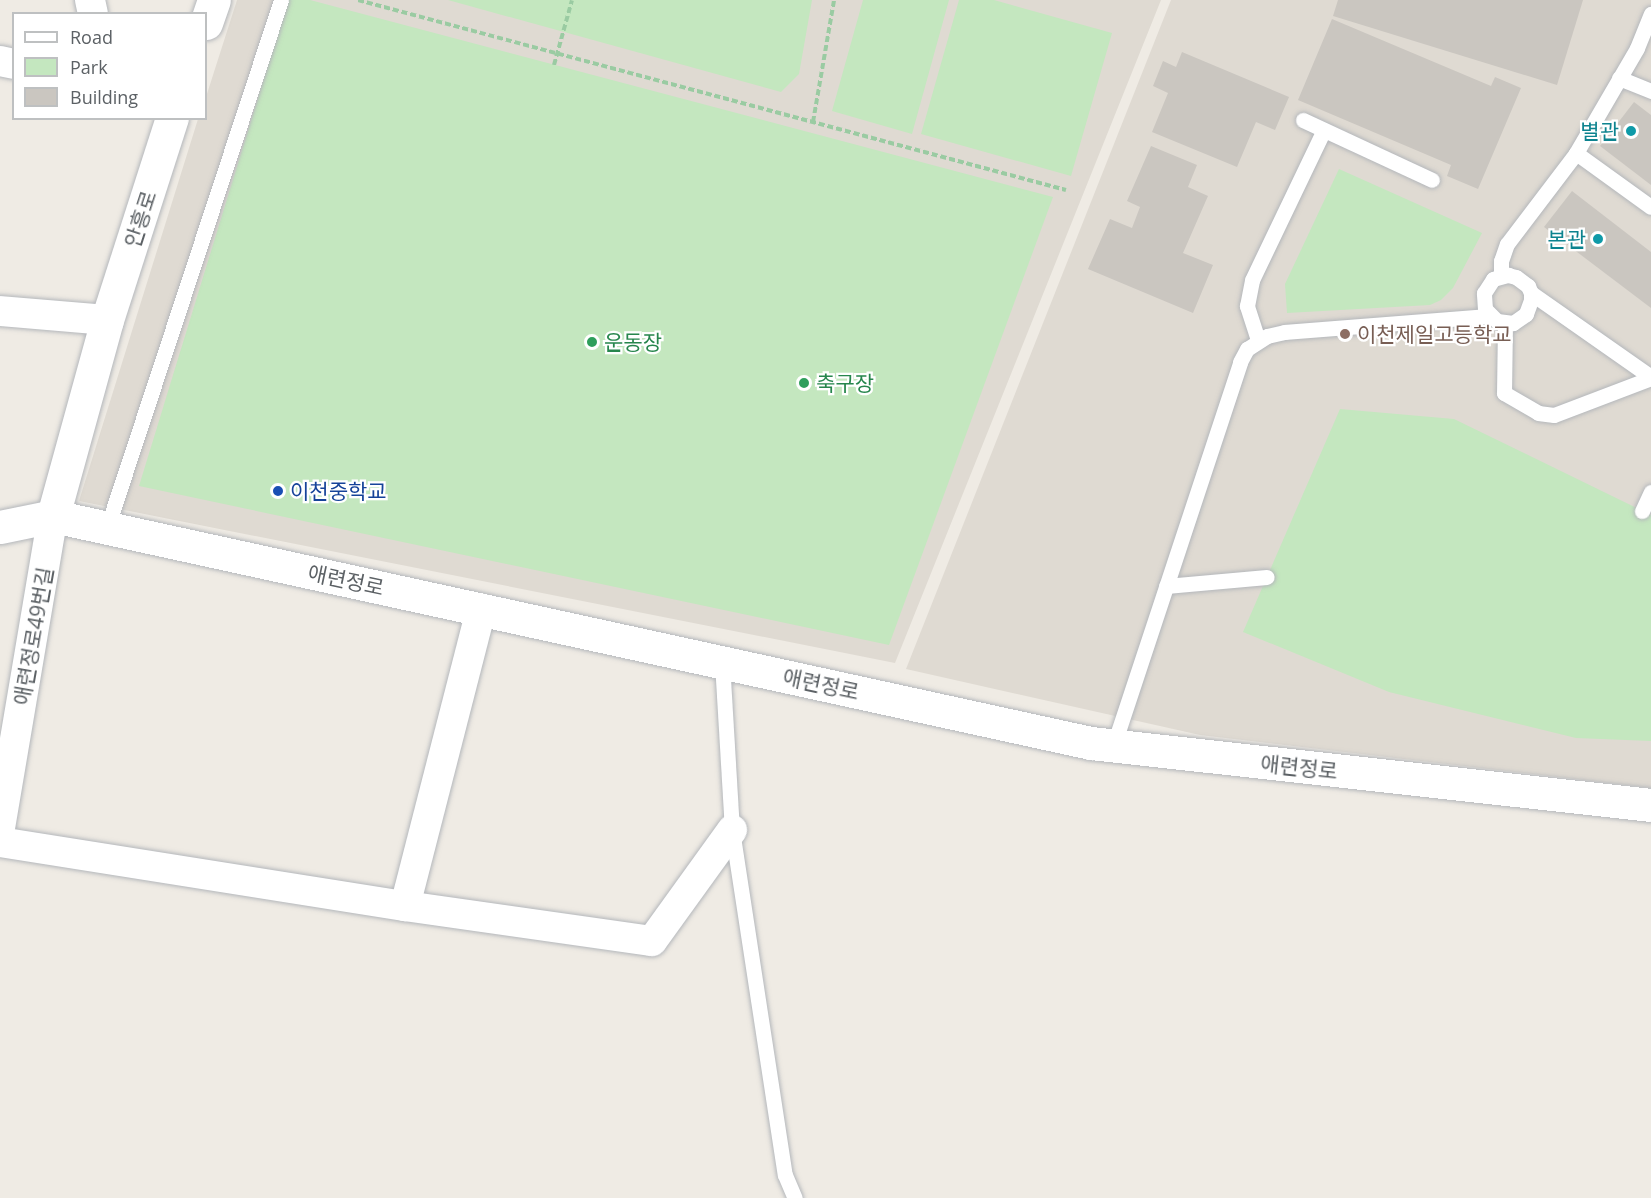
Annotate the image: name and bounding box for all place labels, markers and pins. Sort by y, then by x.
place label: 별관 [1580,118,1619,144]
marker: 별관 [1624,124,1638,138]
place label: 본관 [1547,226,1586,252]
marker: 본관 [1591,232,1605,246]
place label: 이천제일고등학교 [1357,321,1512,347]
marker: 이천제일고등학교 [1338,327,1352,341]
place label: 운동장 [604,329,662,355]
marker: 운동장 [585,335,599,349]
place label: 축구장 [816,370,874,396]
marker: 축구장 [797,376,811,390]
place label: 이천중학교 [290,478,387,504]
marker: 이천중학교 [271,484,285,498]

